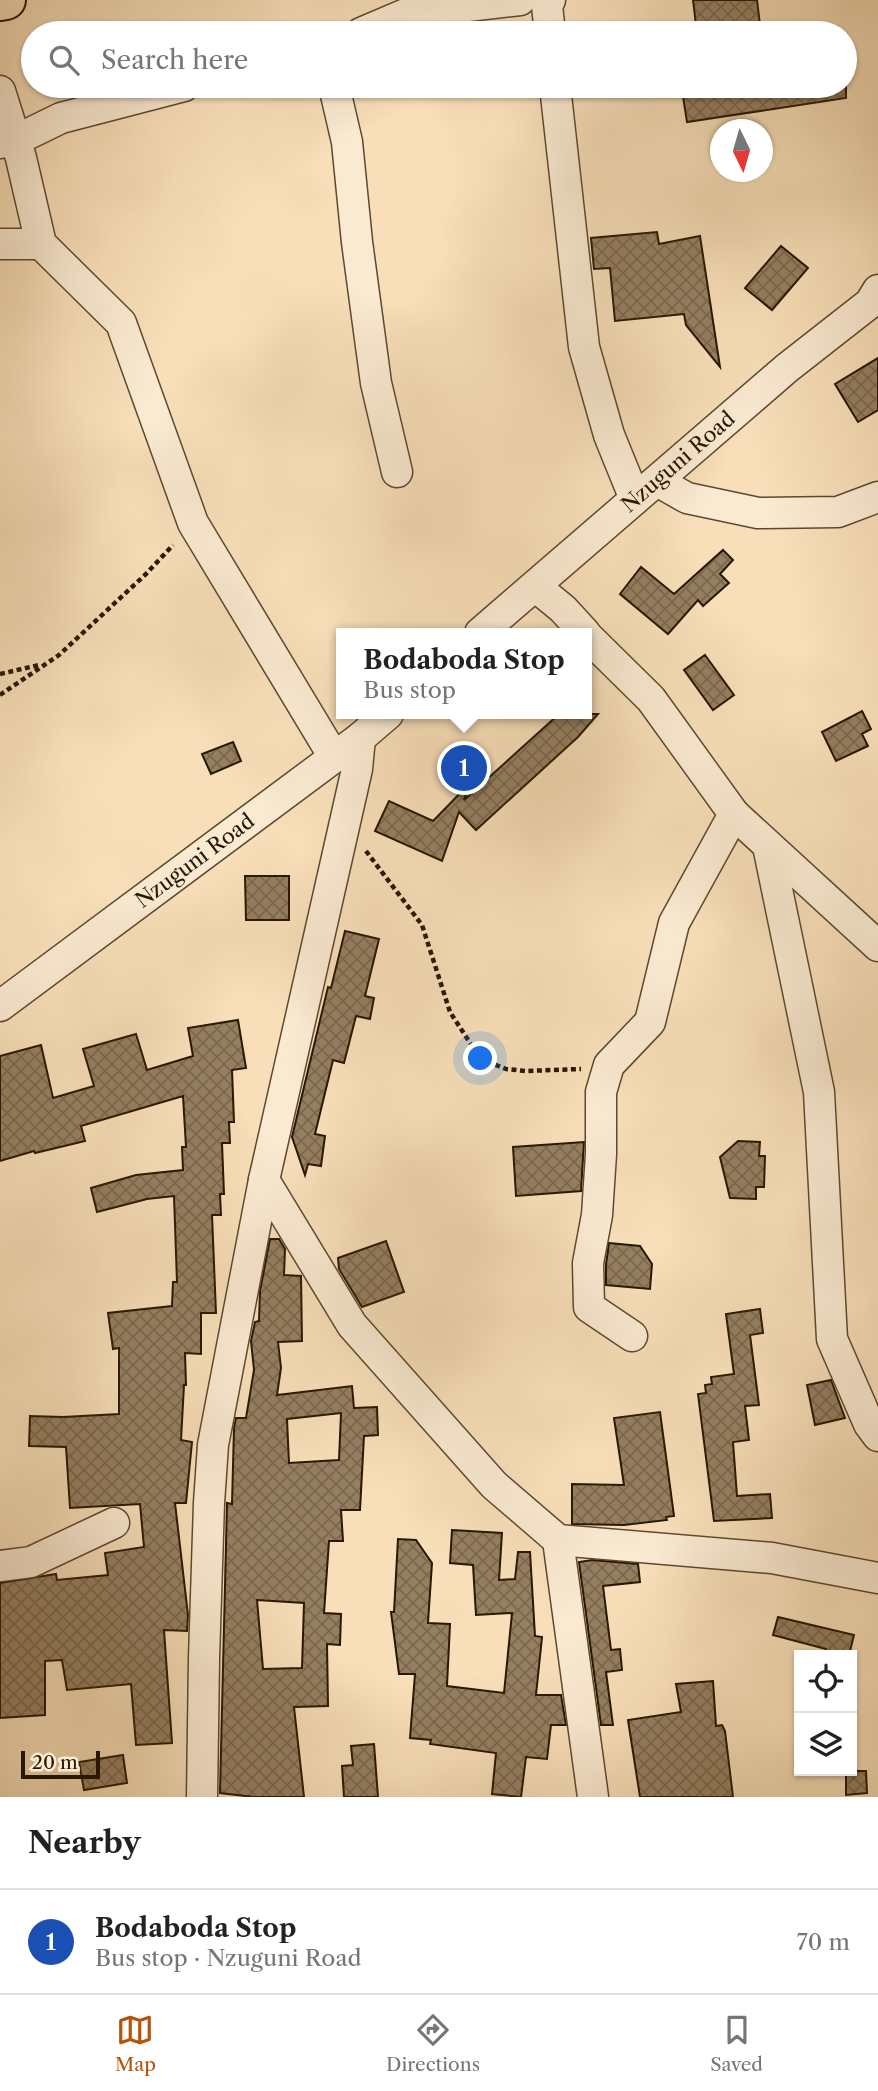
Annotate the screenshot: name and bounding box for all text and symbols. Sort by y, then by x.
search box [21,21,857,98]
icon: search [45,41,83,79]
text: Search here [101,44,248,76]
north arrow [710,119,773,182]
street label: Nzuguni Road [616,406,740,517]
popup [336,628,592,719]
text: Bodaboda Stop [363,644,565,676]
text: Bus stop [363,676,456,704]
pin: 1 [441,742,487,794]
street label: Nzuguni Road [130,808,259,913]
your location [463,1041,497,1075]
map controls [794,1650,857,1776]
button: locate [794,1650,857,1713]
button: layers [794,1713,857,1776]
scale bar [21,1748,100,1780]
text: 20 m [32,1751,78,1774]
text: Nearby [28,1824,141,1861]
text: Bodaboda Stop [95,1912,296,1944]
text: 1 [46,1928,56,1956]
text: 70 m [797,1928,850,1956]
text: Bus stop · Nzuguni Road [95,1944,362,1972]
tab: Map [115,2011,156,2076]
tab: Directions [386,2011,480,2076]
tab: Saved [710,2011,763,2076]

